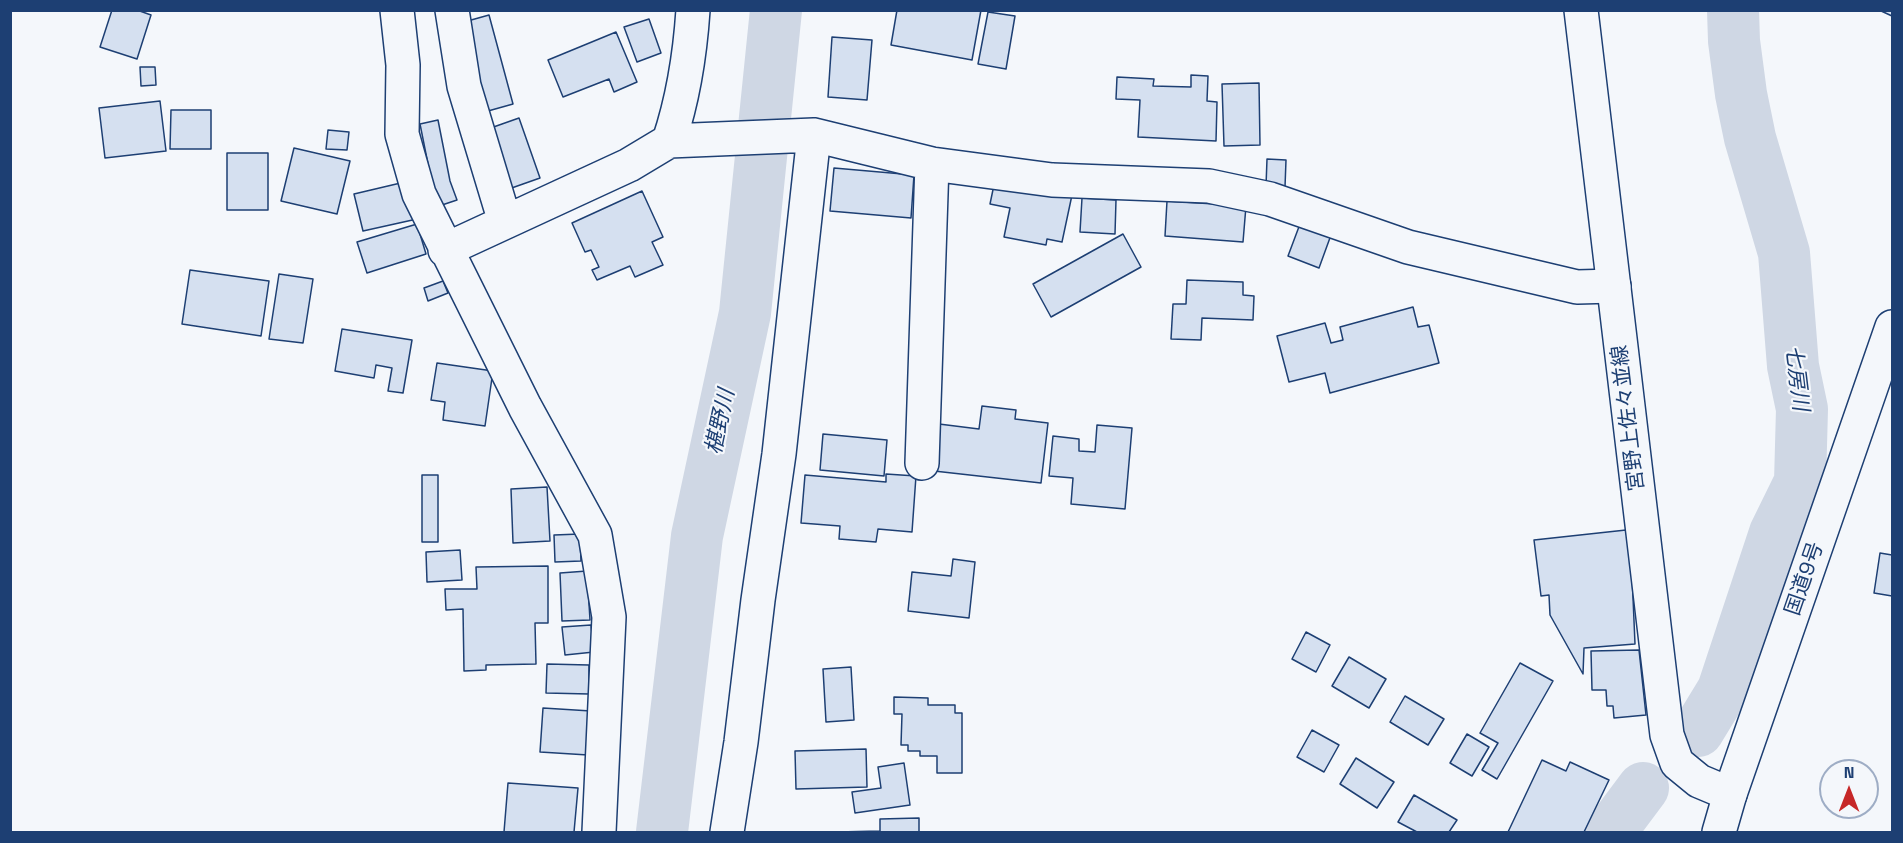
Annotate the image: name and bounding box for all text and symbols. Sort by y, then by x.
street label: 宮野上佐々並線 [1608,344,1650,492]
water label: 七房川 [1779,344,1813,412]
water label: 椹野川 [701,387,741,457]
street label: 国道9号 [1781,539,1829,619]
north arrow [1819,759,1879,819]
text: N [1844,762,1854,783]

